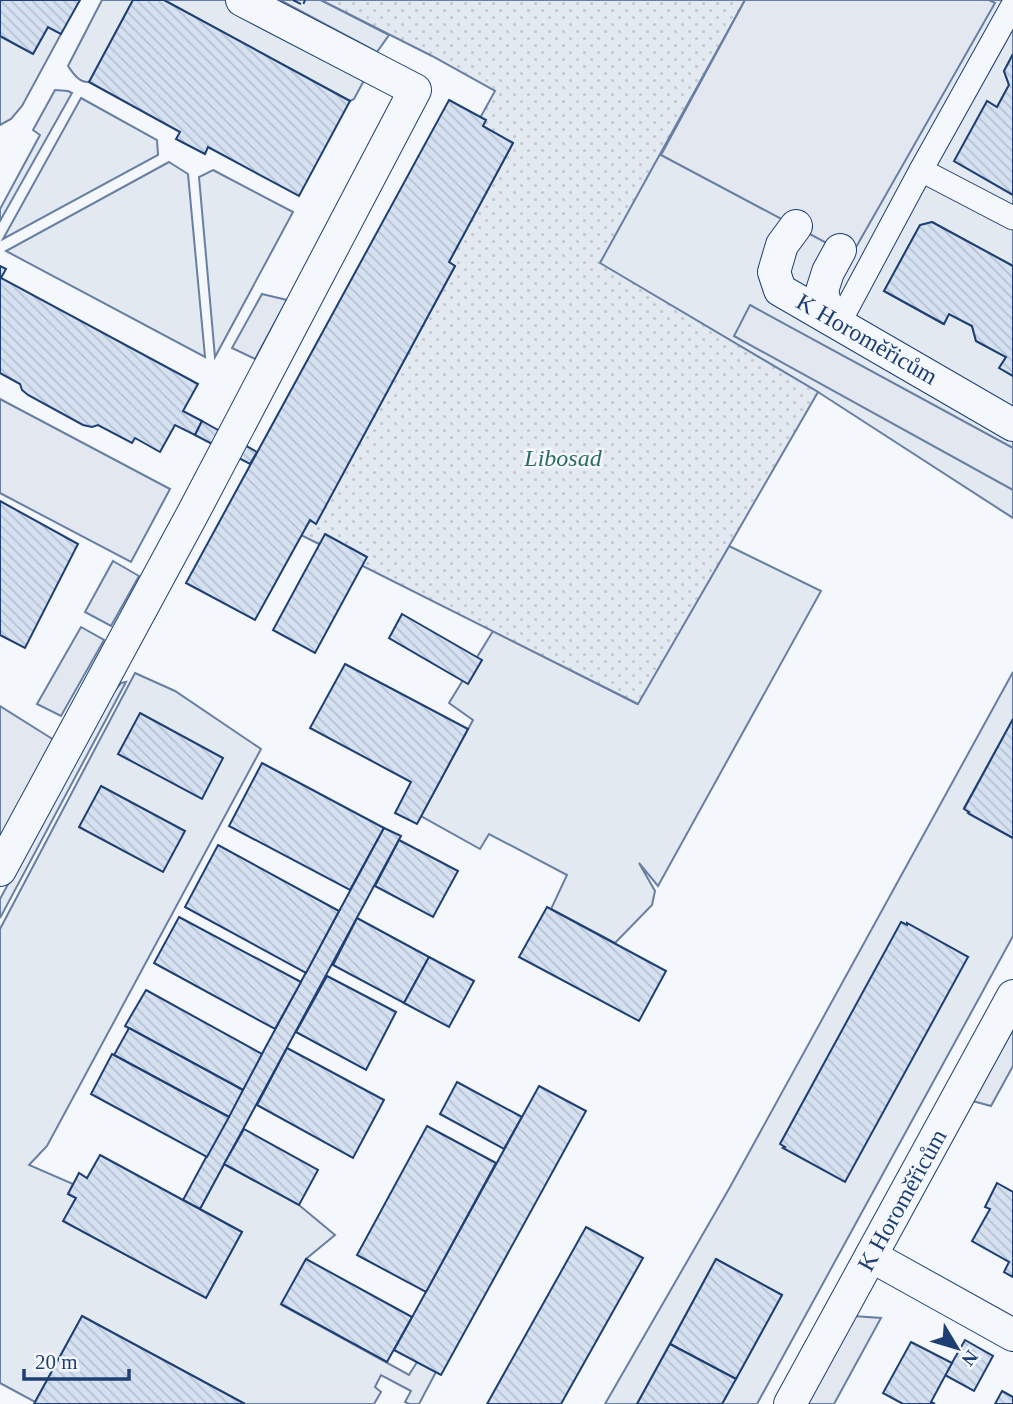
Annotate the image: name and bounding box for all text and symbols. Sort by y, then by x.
street label: K Horoměřicům [792,288,942,390]
park label: Libosad [523,445,603,471]
street label: K Horoměřicům [852,1124,952,1275]
north arrow [922,1313,992,1383]
scale bar [24,1338,130,1382]
text: N [957,1346,983,1370]
text: 20 m [35,1350,78,1374]

